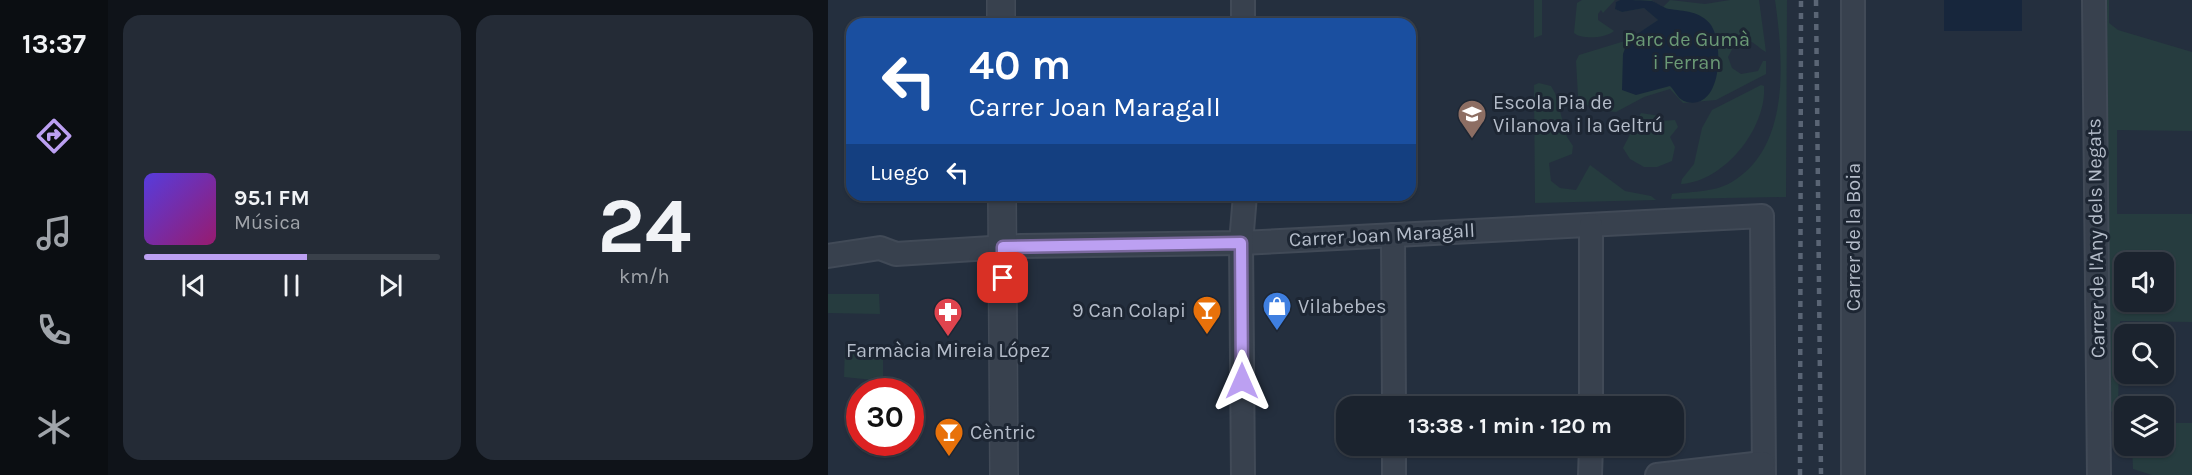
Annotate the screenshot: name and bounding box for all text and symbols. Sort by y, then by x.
text: 13:37 [22,28,86,60]
park label: Parc de Gumà i Ferran [1624,28,1750,74]
text: 40 m [969,40,1071,90]
icon: left [870,42,948,120]
text: Carrer Joan Maragall [969,91,1221,123]
place label: Escola Pia de Vilanova i la Geltrú [1493,91,1663,137]
school or university icon: Escola Pia de Vilanova i la Geltrú [1456,98,1488,140]
icon: directions [33,115,75,157]
street label: Carrer de l'Any dels Negats [2082,118,2110,358]
icon: left [941,156,974,189]
text: Luego [870,160,929,186]
street label: Carrer de la Boia [1842,163,1865,311]
text: 24 [597,180,691,272]
text: 95.1 FM [234,185,310,211]
text: Música [234,211,301,234]
icon: music [33,212,75,254]
street label: Carrer Joan Maragall [1288,219,1476,251]
pin [977,252,1028,303]
map controls [2114,252,2174,456]
button: sound [2114,252,2174,312]
icon: arrive [986,261,1019,294]
text: km/h [619,265,670,288]
icon: previous [177,269,210,302]
icon: pause [275,269,308,302]
icon: next [374,269,407,302]
shop icon: Vilabebes [1261,290,1293,332]
bar icon: 9 Can Colapi [1191,294,1223,336]
place label: Vilabebes [1298,295,1387,318]
pharmacy icon: Farmàcia Mireia López [932,296,964,338]
place label: 9 Can Colapi [1072,299,1186,322]
icon: phone [33,309,75,351]
button: search [2114,324,2174,384]
place label: Farmàcia Mireia López [846,339,1050,362]
position arrow [1210,349,1274,413]
speed limit sign: 30 [846,378,924,456]
button: layers [2114,396,2174,456]
icon: climate [33,406,75,448]
text: 13:38 · 1 min · 120 m [1408,413,1612,439]
bar icon: Cèntric [933,416,965,458]
place label: Cèntric [970,421,1036,444]

